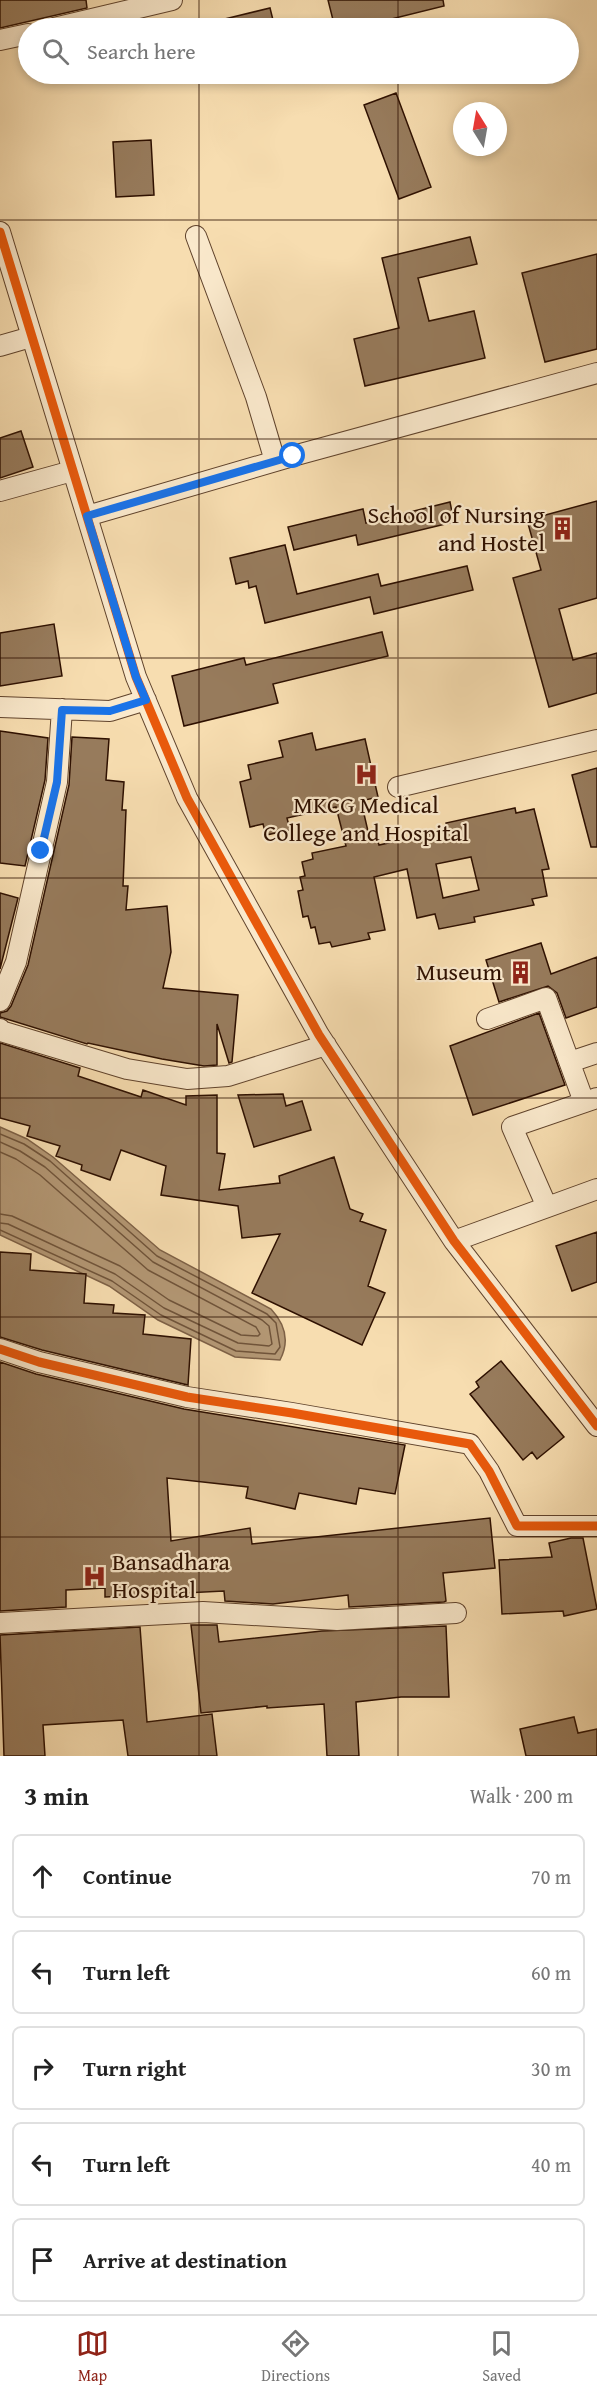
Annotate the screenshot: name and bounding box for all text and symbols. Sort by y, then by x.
search box [18,18,579,84]
icon: search [39,35,72,68]
text: Search here [87,35,196,67]
north arrow [453,102,507,156]
route start [279,442,305,468]
place label: School of Nursing and Hostel [368,497,545,560]
building icon: School of Nursing and Hostel [550,516,576,542]
hospital icon: MKCG Medical College and Hospital [353,762,379,788]
place label: MKCG Medical College and Hospital [263,787,469,850]
route end [27,837,53,863]
place label: Museum [416,954,502,989]
building icon: Museum [507,959,533,985]
place label: Bansadhara Hospital [112,1544,231,1607]
hospital icon: Bansadhara Hospital [81,1563,107,1589]
text: 3 min [24,1776,89,1815]
text: Walk · 200 m [470,1781,573,1810]
icon: ahead [26,1860,59,1893]
text: Continue [83,1860,172,1892]
text: 70 m [531,1862,571,1891]
icon: left [26,1956,59,1989]
text: Turn left [83,1956,170,1988]
text: 60 m [531,1958,571,1987]
icon: right [26,2052,59,2085]
text: Turn right [83,2052,186,2084]
text: 30 m [531,2054,571,2083]
icon: left [26,2148,59,2181]
text: Turn left [83,2148,170,2180]
text: 40 m [531,2150,571,2179]
icon: arrive [26,2244,59,2277]
text: Arrive at destination [83,2244,287,2276]
tab: Map [76,2327,109,2387]
tab: Directions [261,2327,330,2387]
tab: Saved [482,2327,521,2387]

